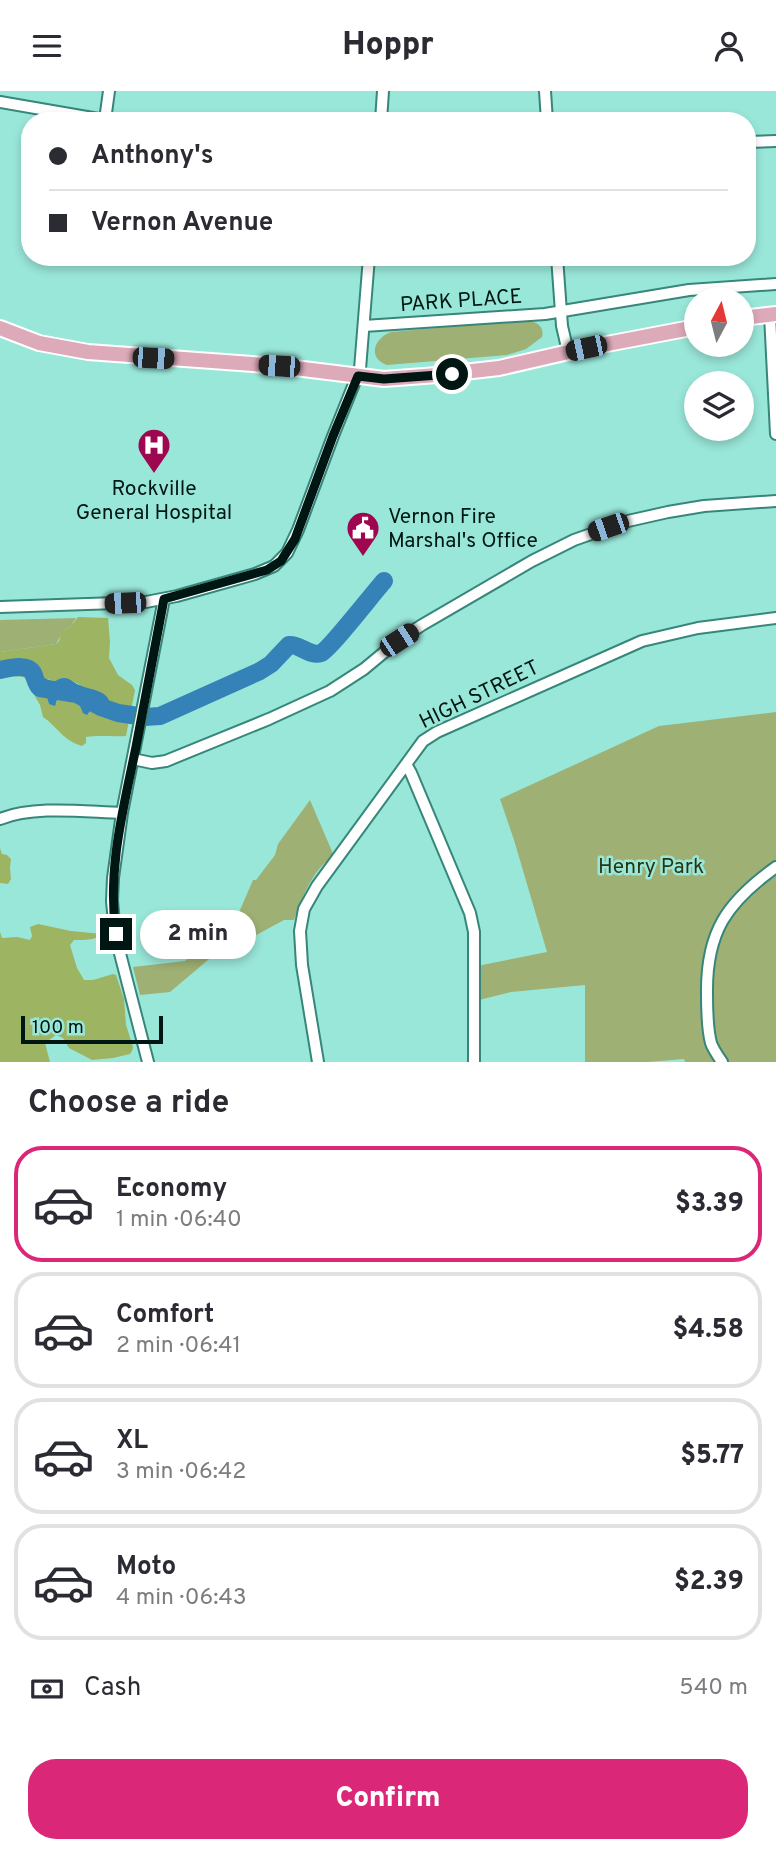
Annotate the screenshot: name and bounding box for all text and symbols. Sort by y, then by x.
text: Hoppr [342,26,434,66]
icon: menu [28,27,66,65]
icon: person [710,27,748,65]
text: Anthony's [91,140,213,173]
text: Vernon Avenue [91,207,273,240]
street label: PARK PLACE [399,284,523,319]
north arrow [684,287,754,357]
map controls [684,287,754,441]
car [564,333,609,363]
car [132,346,175,370]
car [258,354,301,378]
route start [436,358,468,390]
button: layers [684,371,754,441]
hospital icon: Rockville General Hospital [135,426,173,475]
place label: Rockville General Hospital [76,476,232,527]
place label: Vernon Fire Marshal's Office [388,504,538,555]
public building icon: Vernon Fire Marshal's Office [344,509,382,558]
car [585,510,632,544]
car [104,592,147,614]
car [376,620,423,660]
street label: HIGH STREET [415,655,544,736]
park label: Henry Park [598,854,704,881]
callout: 2 min [140,909,256,959]
route end [100,918,132,950]
text: 2 min [168,920,228,949]
scale bar [21,1013,163,1045]
text: 100 m [32,1016,84,1040]
text: Choose a ride [28,1084,229,1124]
icon: car [32,1173,95,1236]
text: Economy [116,1173,227,1206]
text: $3.39 [675,1188,744,1221]
text: 1 min · 06:40 [116,1206,242,1235]
icon: car [32,1299,95,1362]
text: Comfort [116,1299,214,1332]
text: $4.58 [673,1314,744,1347]
text: 2 min · 06:41 [116,1332,241,1361]
icon: car [32,1425,95,1488]
text: XL [116,1425,148,1458]
text: $5.77 [680,1440,744,1473]
text: 3 min · 06:42 [116,1458,246,1487]
icon: car [32,1551,95,1614]
text: Moto [116,1551,176,1584]
text: $2.39 [674,1566,744,1599]
text: 4 min · 06:43 [116,1584,247,1613]
icon: cash [28,1670,66,1708]
text: Cash [84,1672,141,1705]
text: 540 m [679,1674,748,1703]
button: Confirm [28,1759,748,1839]

